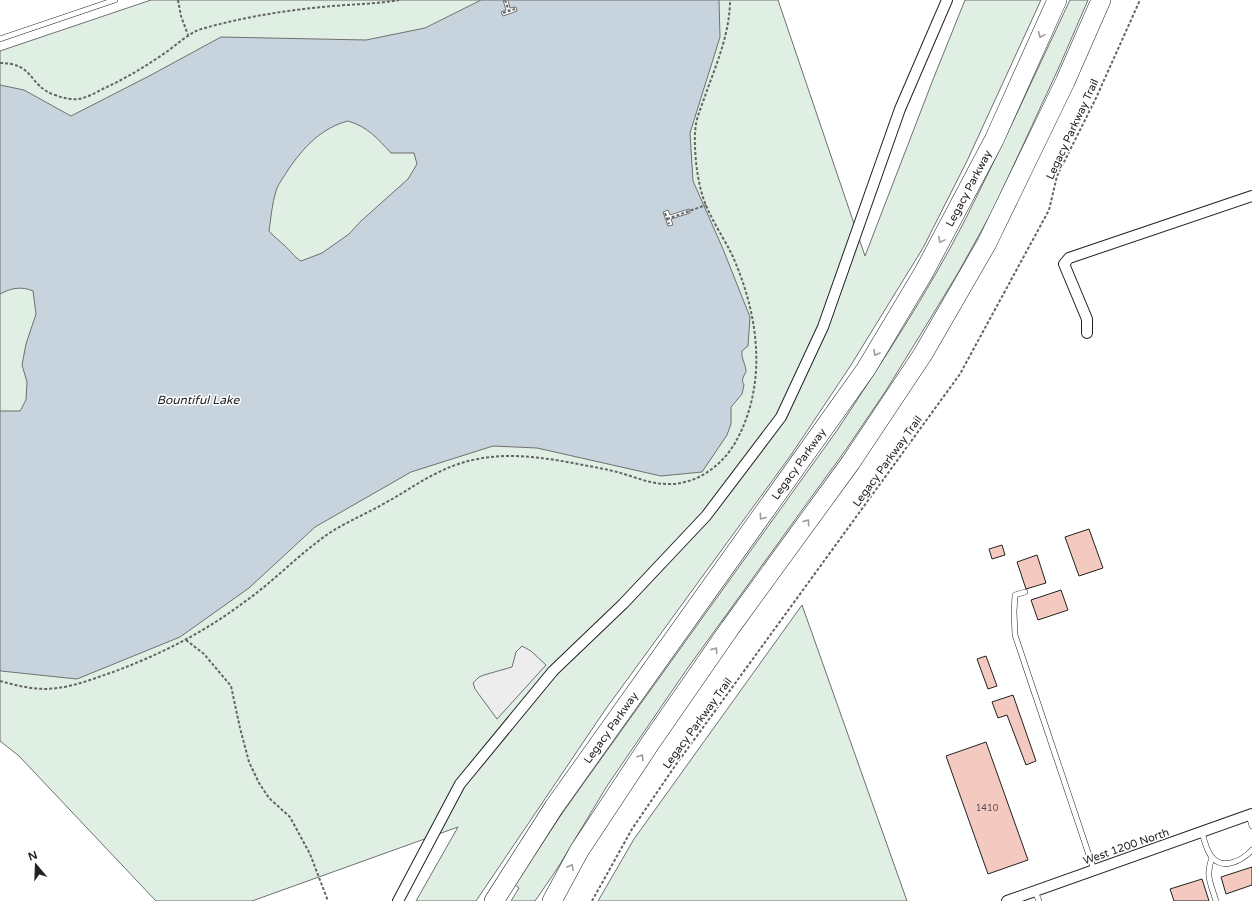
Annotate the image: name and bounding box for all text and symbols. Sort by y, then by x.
one-way arrow [1038,31,1046,39]
street label: Legacy Parkway Trail [1043,77,1101,181]
street label: Legacy Parkway [943,148,994,229]
one-way arrow [938,236,946,243]
one-way arrow [873,349,880,356]
water label: Bountiful Lake [157,393,240,407]
street label: Legacy Parkway Trail [850,413,925,509]
street label: Legacy Parkway [769,426,829,502]
one-way arrow [759,513,767,520]
one-way arrow [802,519,810,526]
one-way arrow [710,648,717,655]
street label: Legacy Parkway Trail [660,675,735,771]
street label: Legacy Parkway [581,690,641,766]
one-way arrow [636,754,643,761]
house number: 1410 [976,803,999,814]
street label: West 1200 North [1081,826,1171,867]
north arrow [16,845,56,885]
text: N [27,848,39,864]
one-way arrow [566,864,573,871]

